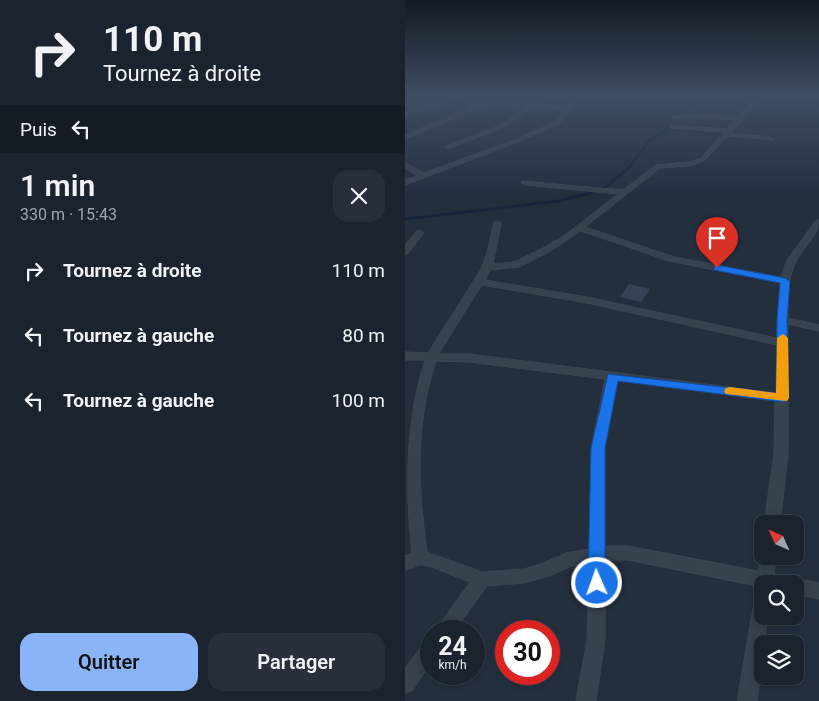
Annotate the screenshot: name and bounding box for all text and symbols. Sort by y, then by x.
text: 110 m [103,19,202,60]
icon: right [20,20,85,85]
text: Tournez à droite [103,61,261,86]
icon: left [67,115,95,143]
text: Puis [20,118,57,141]
text: 1 min [20,168,95,203]
button: close [333,170,385,222]
text: 330 m · 15:43 [20,205,117,224]
pin [696,217,738,268]
icon: arrive [703,224,731,252]
icon: right [20,257,48,285]
text: Tournez à droite [63,259,202,282]
text: 110 m [332,259,385,282]
icon: left [20,322,48,350]
text: Tournez à gauche [63,324,214,347]
text: 80 m [342,324,385,347]
icon: left [20,387,48,415]
text: Tournez à gauche [63,389,214,412]
text: 100 m [332,389,385,412]
north arrow [754,515,804,565]
map controls [754,515,804,685]
position arrow [570,556,622,608]
button: search [754,575,804,625]
speed limit sign: 30 [495,620,560,685]
text: 24 [438,632,467,661]
button: Quitter [20,633,198,691]
button: Partager [208,633,385,691]
button: layers [754,635,804,685]
text: km/h [438,658,467,672]

